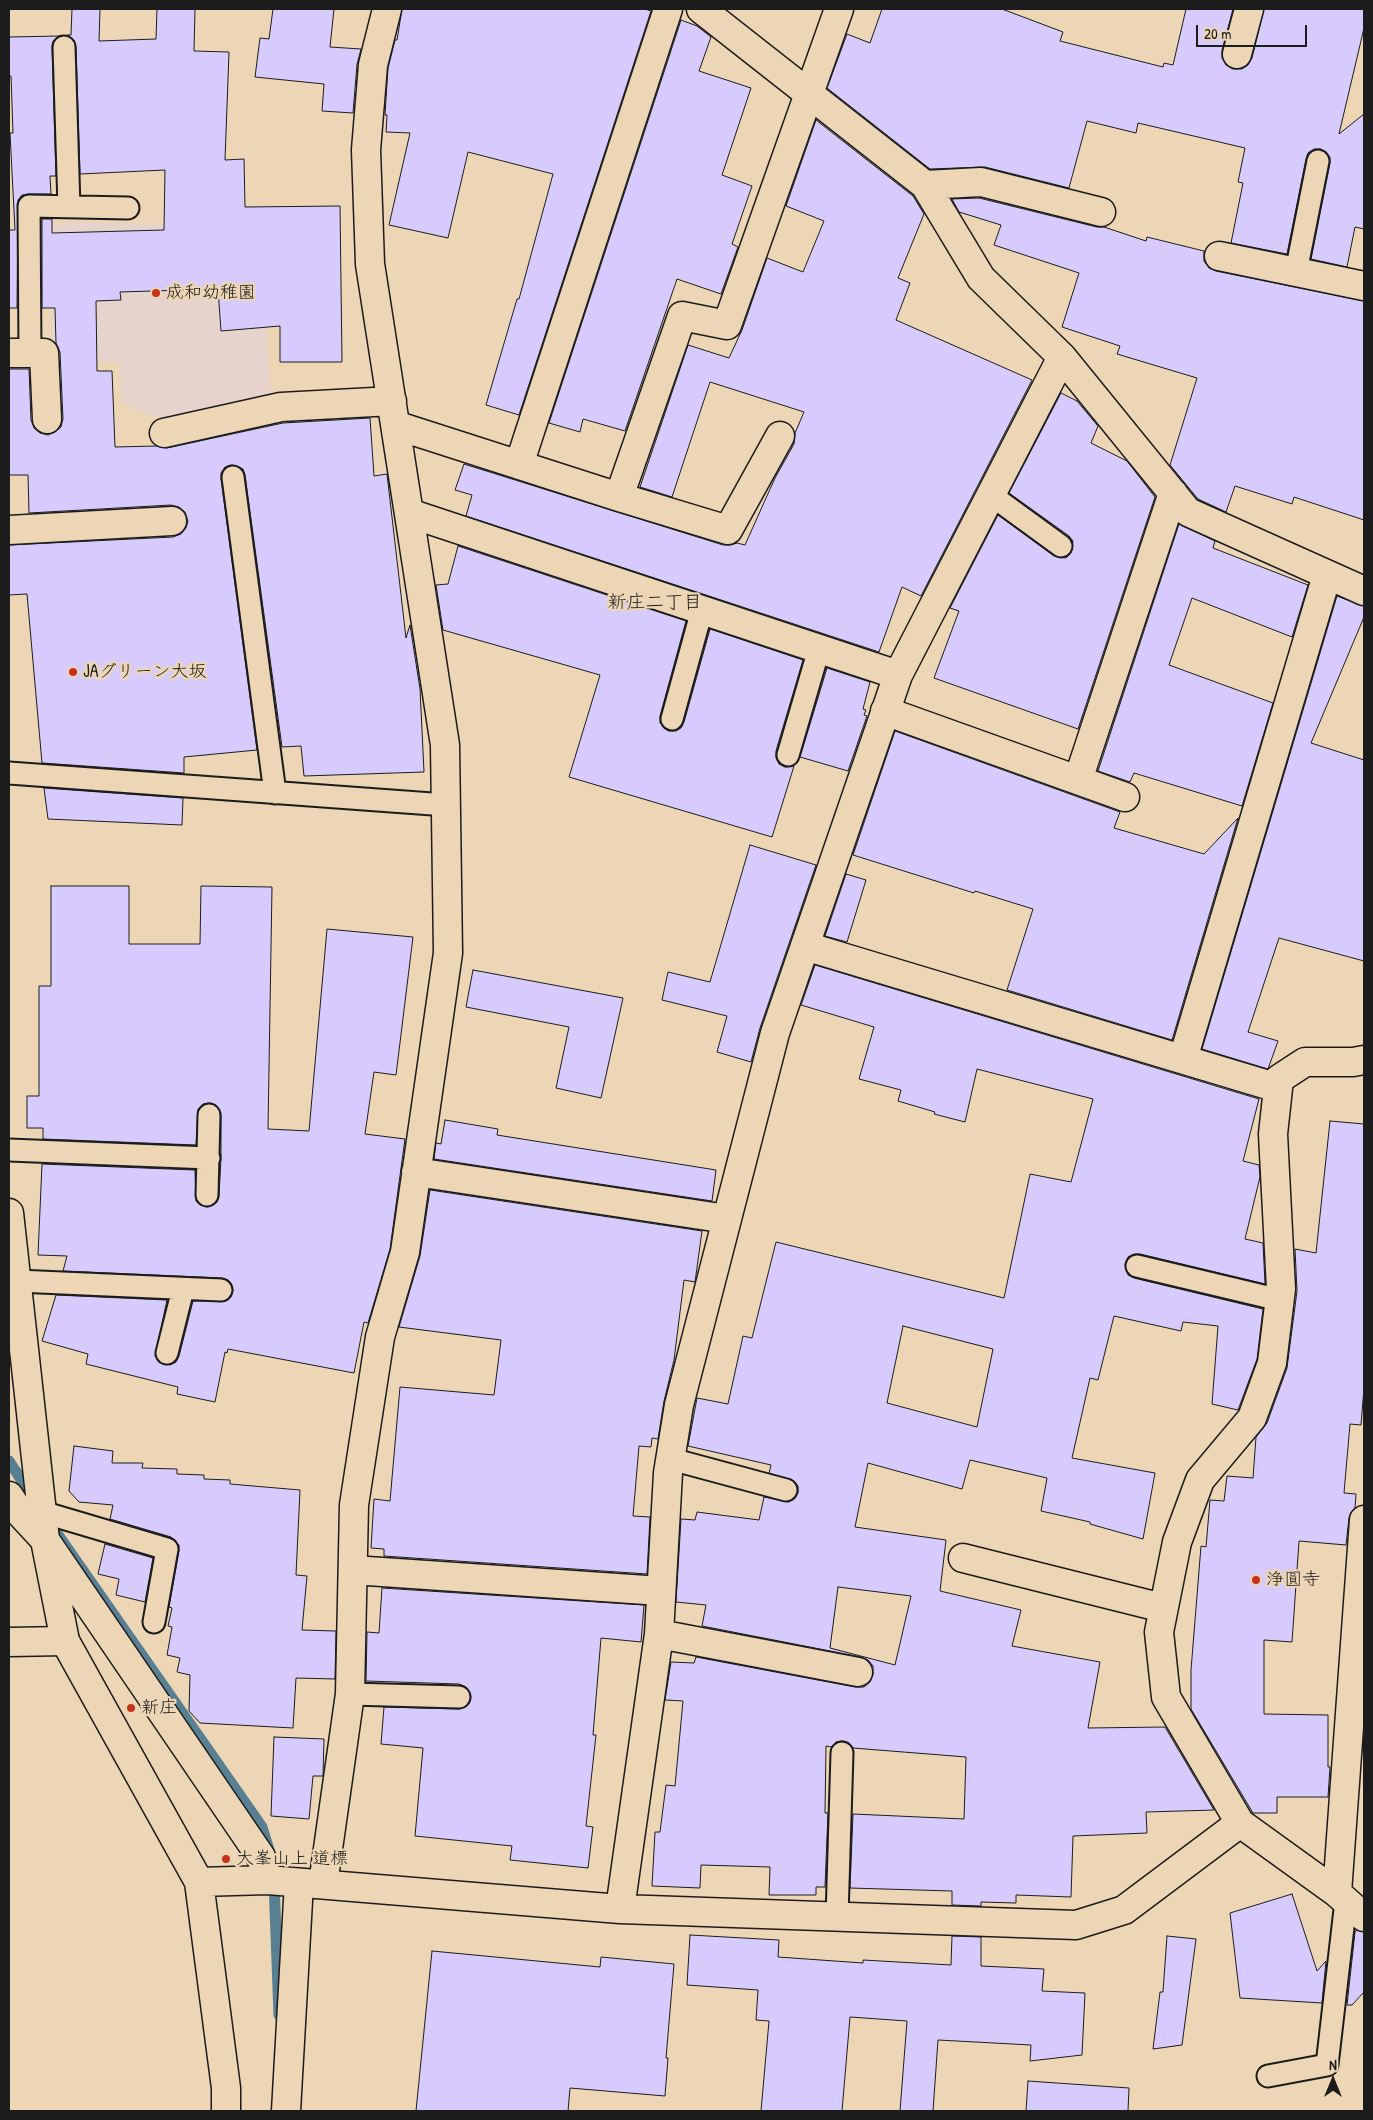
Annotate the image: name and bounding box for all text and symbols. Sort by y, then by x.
scale bar [1198,15,1309,47]
text: 20 m [1204,23,1231,44]
place label: 成和幼稚園 [166,282,256,304]
marker: 成和幼稚園 [150,287,162,299]
district label: 新庄二丁目 [608,592,702,614]
place label: JAグリーン大坂 [83,661,206,683]
marker: JAグリーン大坂 [67,666,79,678]
place label: 浄圓寺 [1266,1569,1320,1591]
marker: 浄圓寺 [1250,1574,1262,1586]
place label: 新庄 [141,1697,177,1719]
marker: 新庄 [125,1702,137,1714]
place label: 大峯山上 道標 [236,1848,348,1870]
marker: 大峯山上 道標 [220,1853,232,1865]
north arrow [1308,2055,1358,2105]
text: N [1329,2055,1337,2074]

